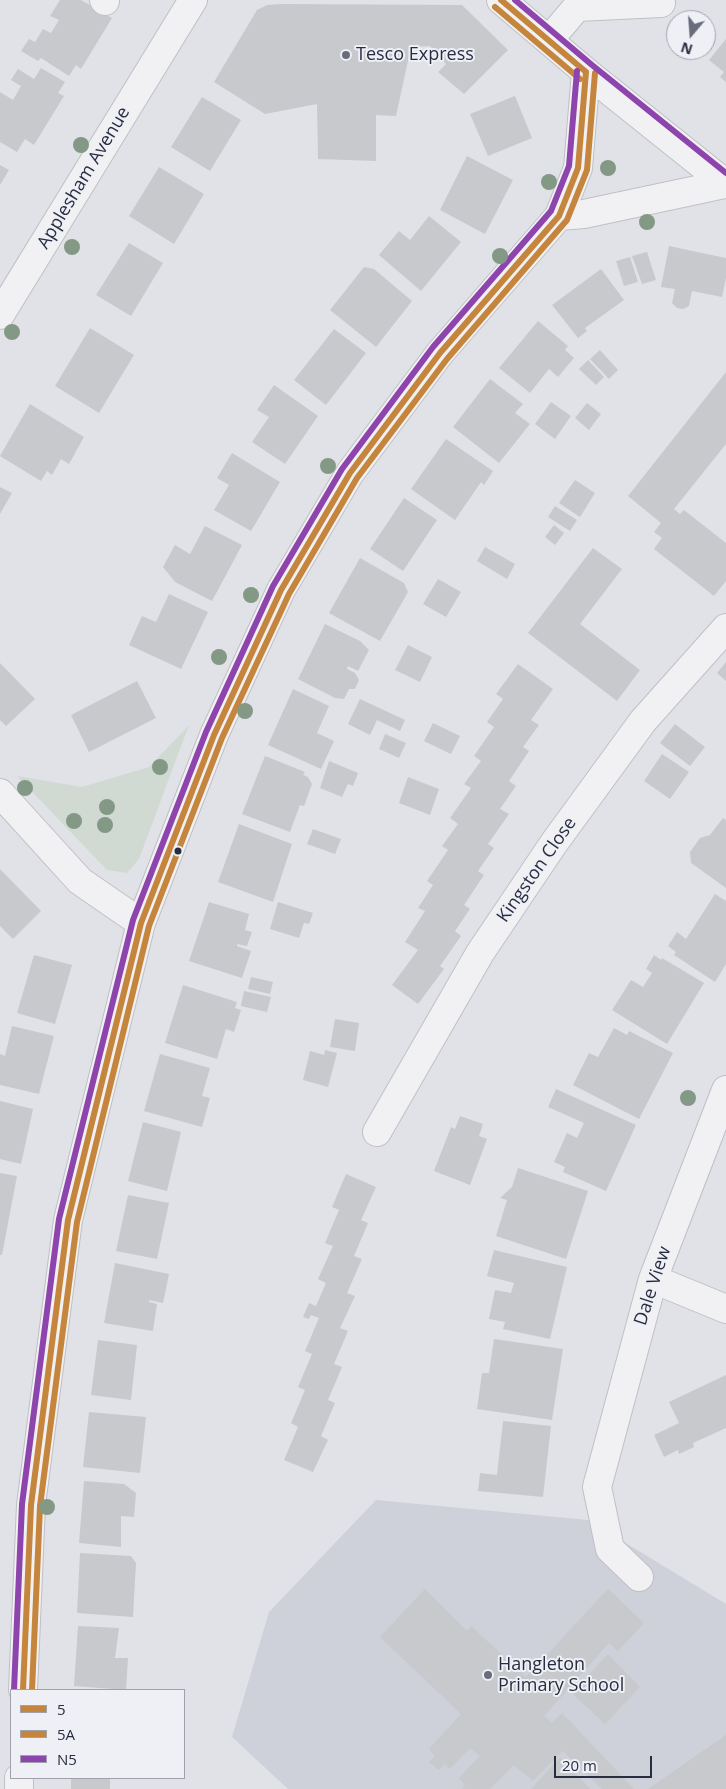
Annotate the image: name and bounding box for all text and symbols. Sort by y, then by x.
north arrow [666,10,716,60]
text: N [678,38,695,60]
place label: Tesco Express [356,44,474,66]
marker: Tesco Express [340,49,352,61]
street label: Applesham Avenue [33,103,135,253]
street label: Kingston Close [493,813,581,927]
unlabelled marker [173,846,183,856]
street label: Dale View [630,1244,676,1328]
place label: Hangleton Primary School [498,1654,624,1696]
marker: Hangleton Primary School [482,1669,494,1681]
legend [10,1689,185,1779]
text: 5 [57,1699,66,1719]
text: 5A [57,1724,75,1744]
scale bar [556,1746,654,1778]
text: N5 [57,1749,77,1769]
text: 20 m [562,1755,597,1775]

